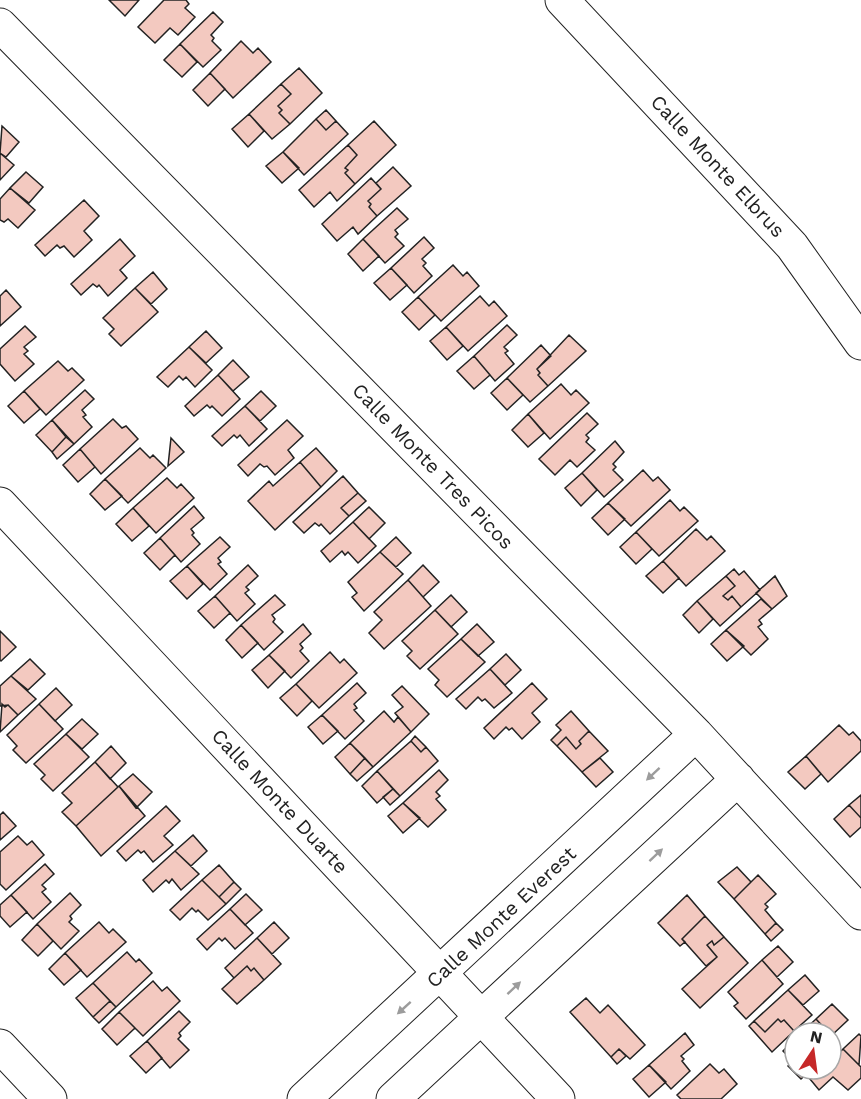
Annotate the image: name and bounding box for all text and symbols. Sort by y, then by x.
street label: Calle Monte Elbrus [646,90,790,242]
street label: Calle Monte Tres Picos [347,378,519,554]
street label: Calle Monte Duarte [207,724,353,878]
one-way arrow [646,767,661,781]
street label: Calle Monte Everest [421,841,581,993]
one-way arrow [648,849,663,862]
one-way arrow [506,982,520,996]
one-way arrow [397,1000,411,1014]
north arrow [783,1021,843,1081]
text: N [808,1026,824,1047]

